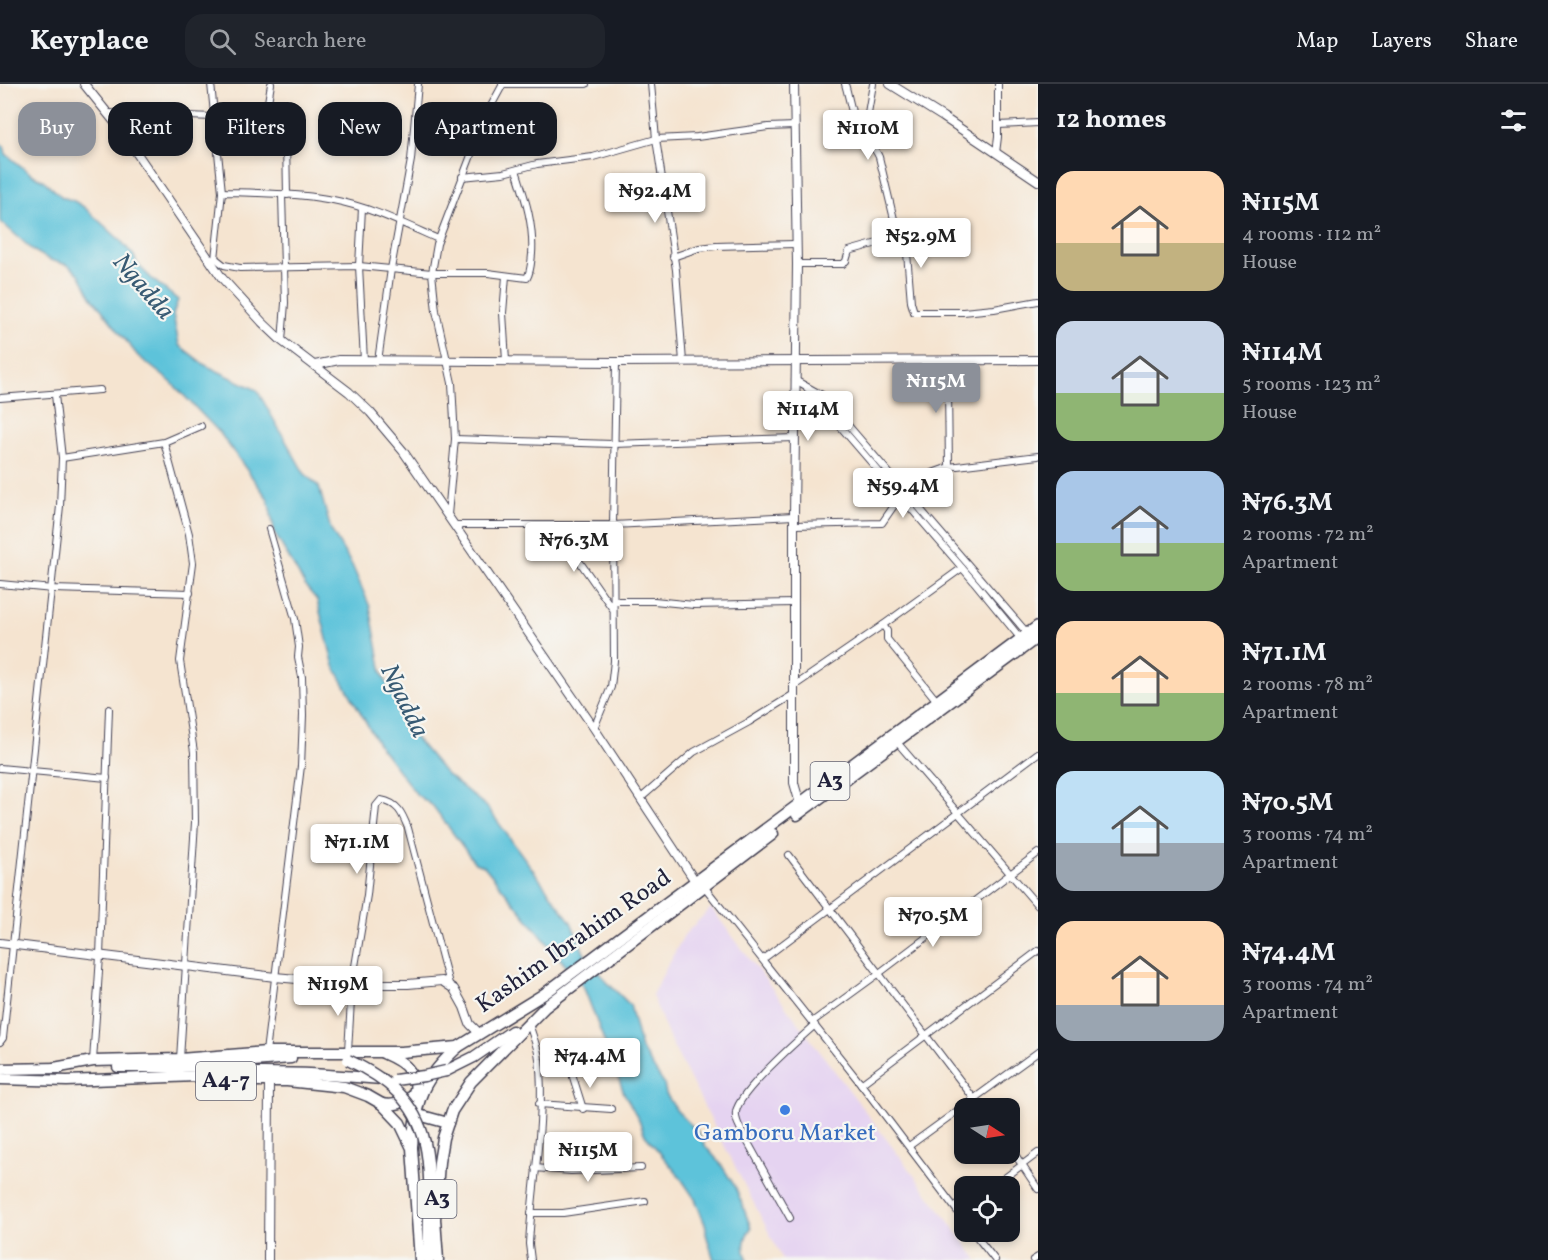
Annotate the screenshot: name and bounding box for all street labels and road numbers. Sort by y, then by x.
road number: A3 [810,762,850,800]
street label: Kashim Ibrahim Road [469,862,679,1022]
road number: A4-7 [196,1062,256,1100]
road number: A3 [418,1180,456,1218]

